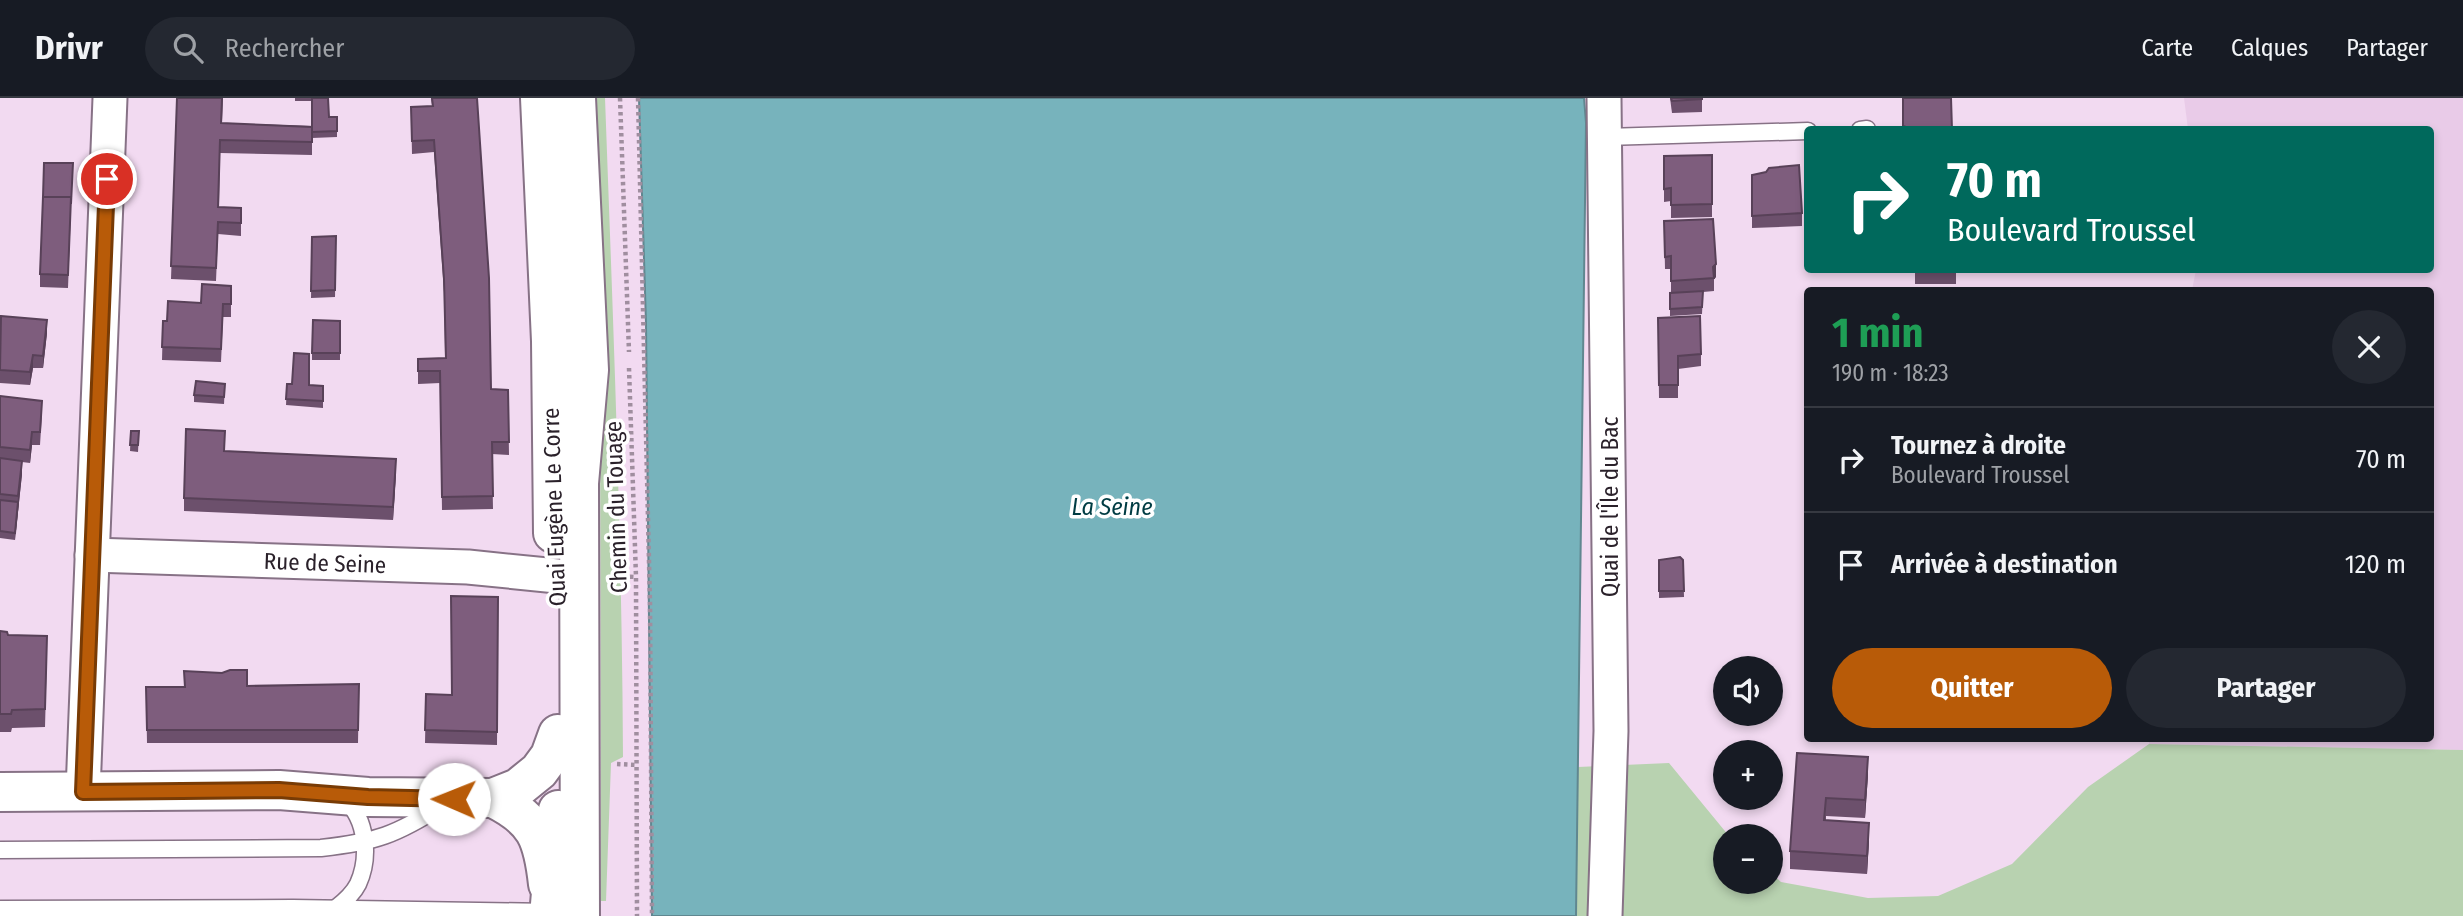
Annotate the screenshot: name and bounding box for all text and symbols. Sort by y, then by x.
search box [145,17,635,80]
text: Drivr [35,28,103,68]
icon: search [169,29,207,67]
text: Rechercher [225,33,344,64]
text: Carte [2142,34,2193,62]
text: Calques [2231,34,2308,62]
text: Partager [2346,34,2428,62]
pin [77,149,137,209]
text: 70 m [1947,151,2042,210]
icon: right [1832,154,1923,245]
icon: arrive [88,160,126,198]
text: Boulevard Troussel [1947,211,2195,249]
text: 1 min [1832,308,1923,358]
button: close [2332,310,2406,384]
text: 190 m · 18:23 [1832,359,1949,387]
street label: Quai Eugène Le Corre [537,407,571,607]
street label: Quai de l'Île du Bac [1596,417,1624,597]
street label: Chemin du Touage [599,421,633,593]
text: Tournez à droite [1891,430,2066,461]
icon: right [1832,441,1870,479]
text: 70 m [2356,444,2406,475]
text: Boulevard Troussel [1891,461,2070,489]
water label: La Seine [1071,493,1153,521]
icon: arrive [1832,546,1870,584]
street label: Rue de Seine [263,547,387,579]
text: Arrivée à destination [1891,549,2118,580]
text: 120 m [2345,549,2406,580]
button: Quitter [1832,648,2112,728]
button: Partager [2126,648,2406,728]
map controls [1713,656,1783,894]
button: sound [1713,656,1783,726]
button: + [1713,740,1783,810]
position arrow [417,762,491,836]
button: − [1713,824,1783,894]

